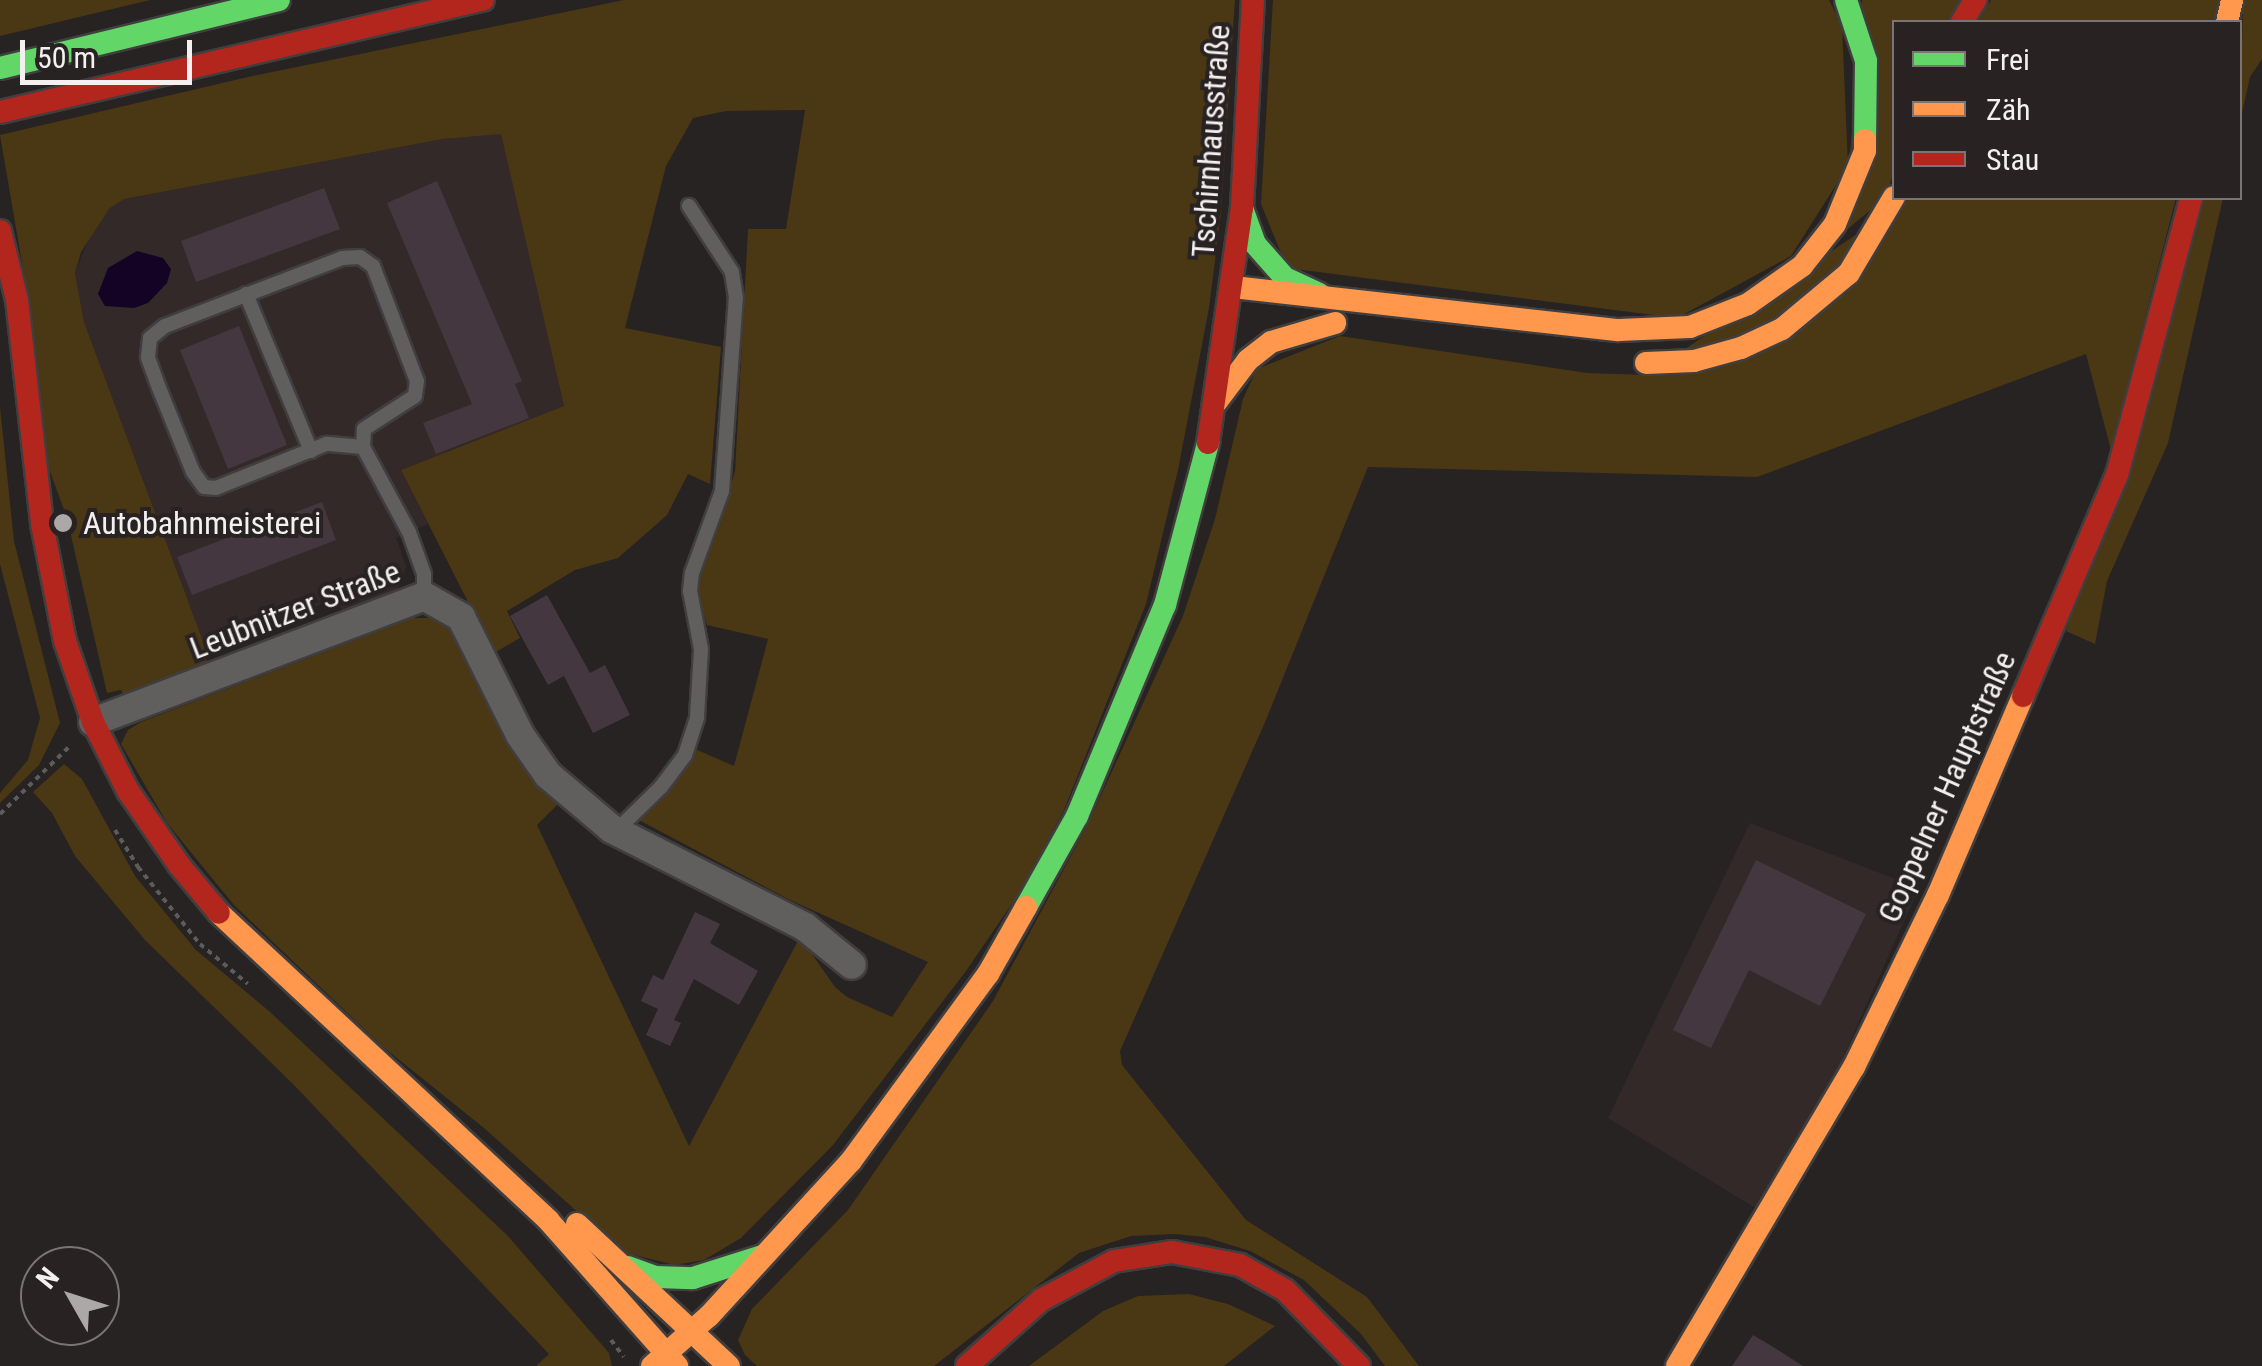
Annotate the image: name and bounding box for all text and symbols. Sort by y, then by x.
scale bar [25,20,198,82]
legend [1892,20,2242,200]
street label: Tschirnhausstraße [1184,23,1238,259]
text: 50 m [37,40,96,75]
text: Frei [1986,42,2030,77]
text: Zäh [1986,92,2031,127]
text: Stau [1986,142,2039,177]
place label: Autobahnmeisterei [83,504,321,542]
marker: Autobahnmeisterei [52,512,74,534]
street label: Leubnitzer Straße [185,552,405,668]
street label: Goppelner Hauptstraße [1870,646,2024,928]
north arrow [20,1246,120,1346]
text: N [30,1261,66,1295]

